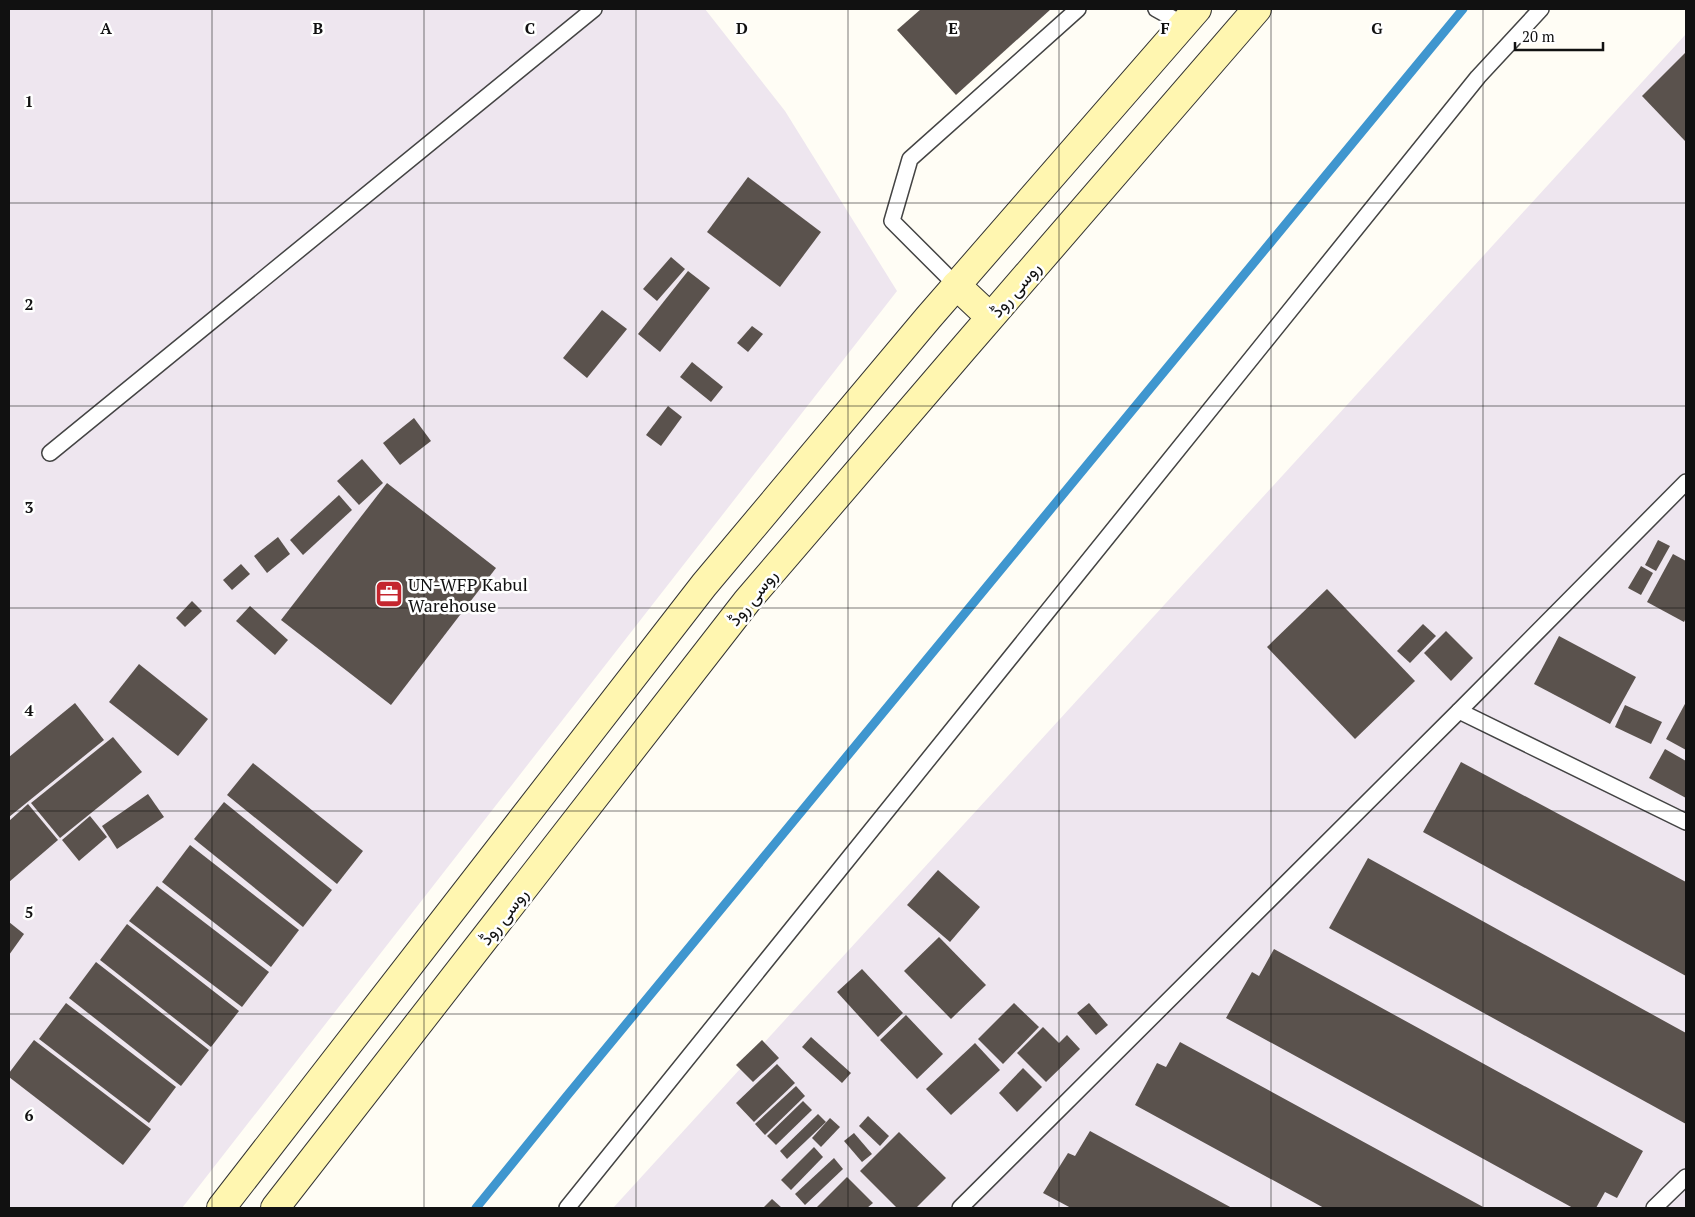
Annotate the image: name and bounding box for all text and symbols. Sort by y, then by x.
text: A [100,17,112,39]
text: B [313,17,323,39]
text: C [525,17,535,39]
text: D [736,17,748,39]
text: E [948,17,958,39]
text: F [1160,17,1170,39]
text: G [1371,17,1383,39]
scale bar [1515,20,1602,52]
text: 20 m [1522,26,1555,46]
text: 1 [24,90,34,112]
street label: روسی روڈ [984,256,1046,322]
text: 2 [24,293,34,315]
text: 3 [24,496,34,518]
street label: روسی روڈ [722,564,782,630]
place label: UN-WFP Kabul Warehouse [408,572,528,617]
office icon: UN-WFP Kabul Warehouse [374,579,404,609]
text: 4 [24,699,34,721]
street label: روسی روڈ [473,882,533,950]
text: 5 [24,901,34,923]
text: 6 [24,1104,34,1126]

